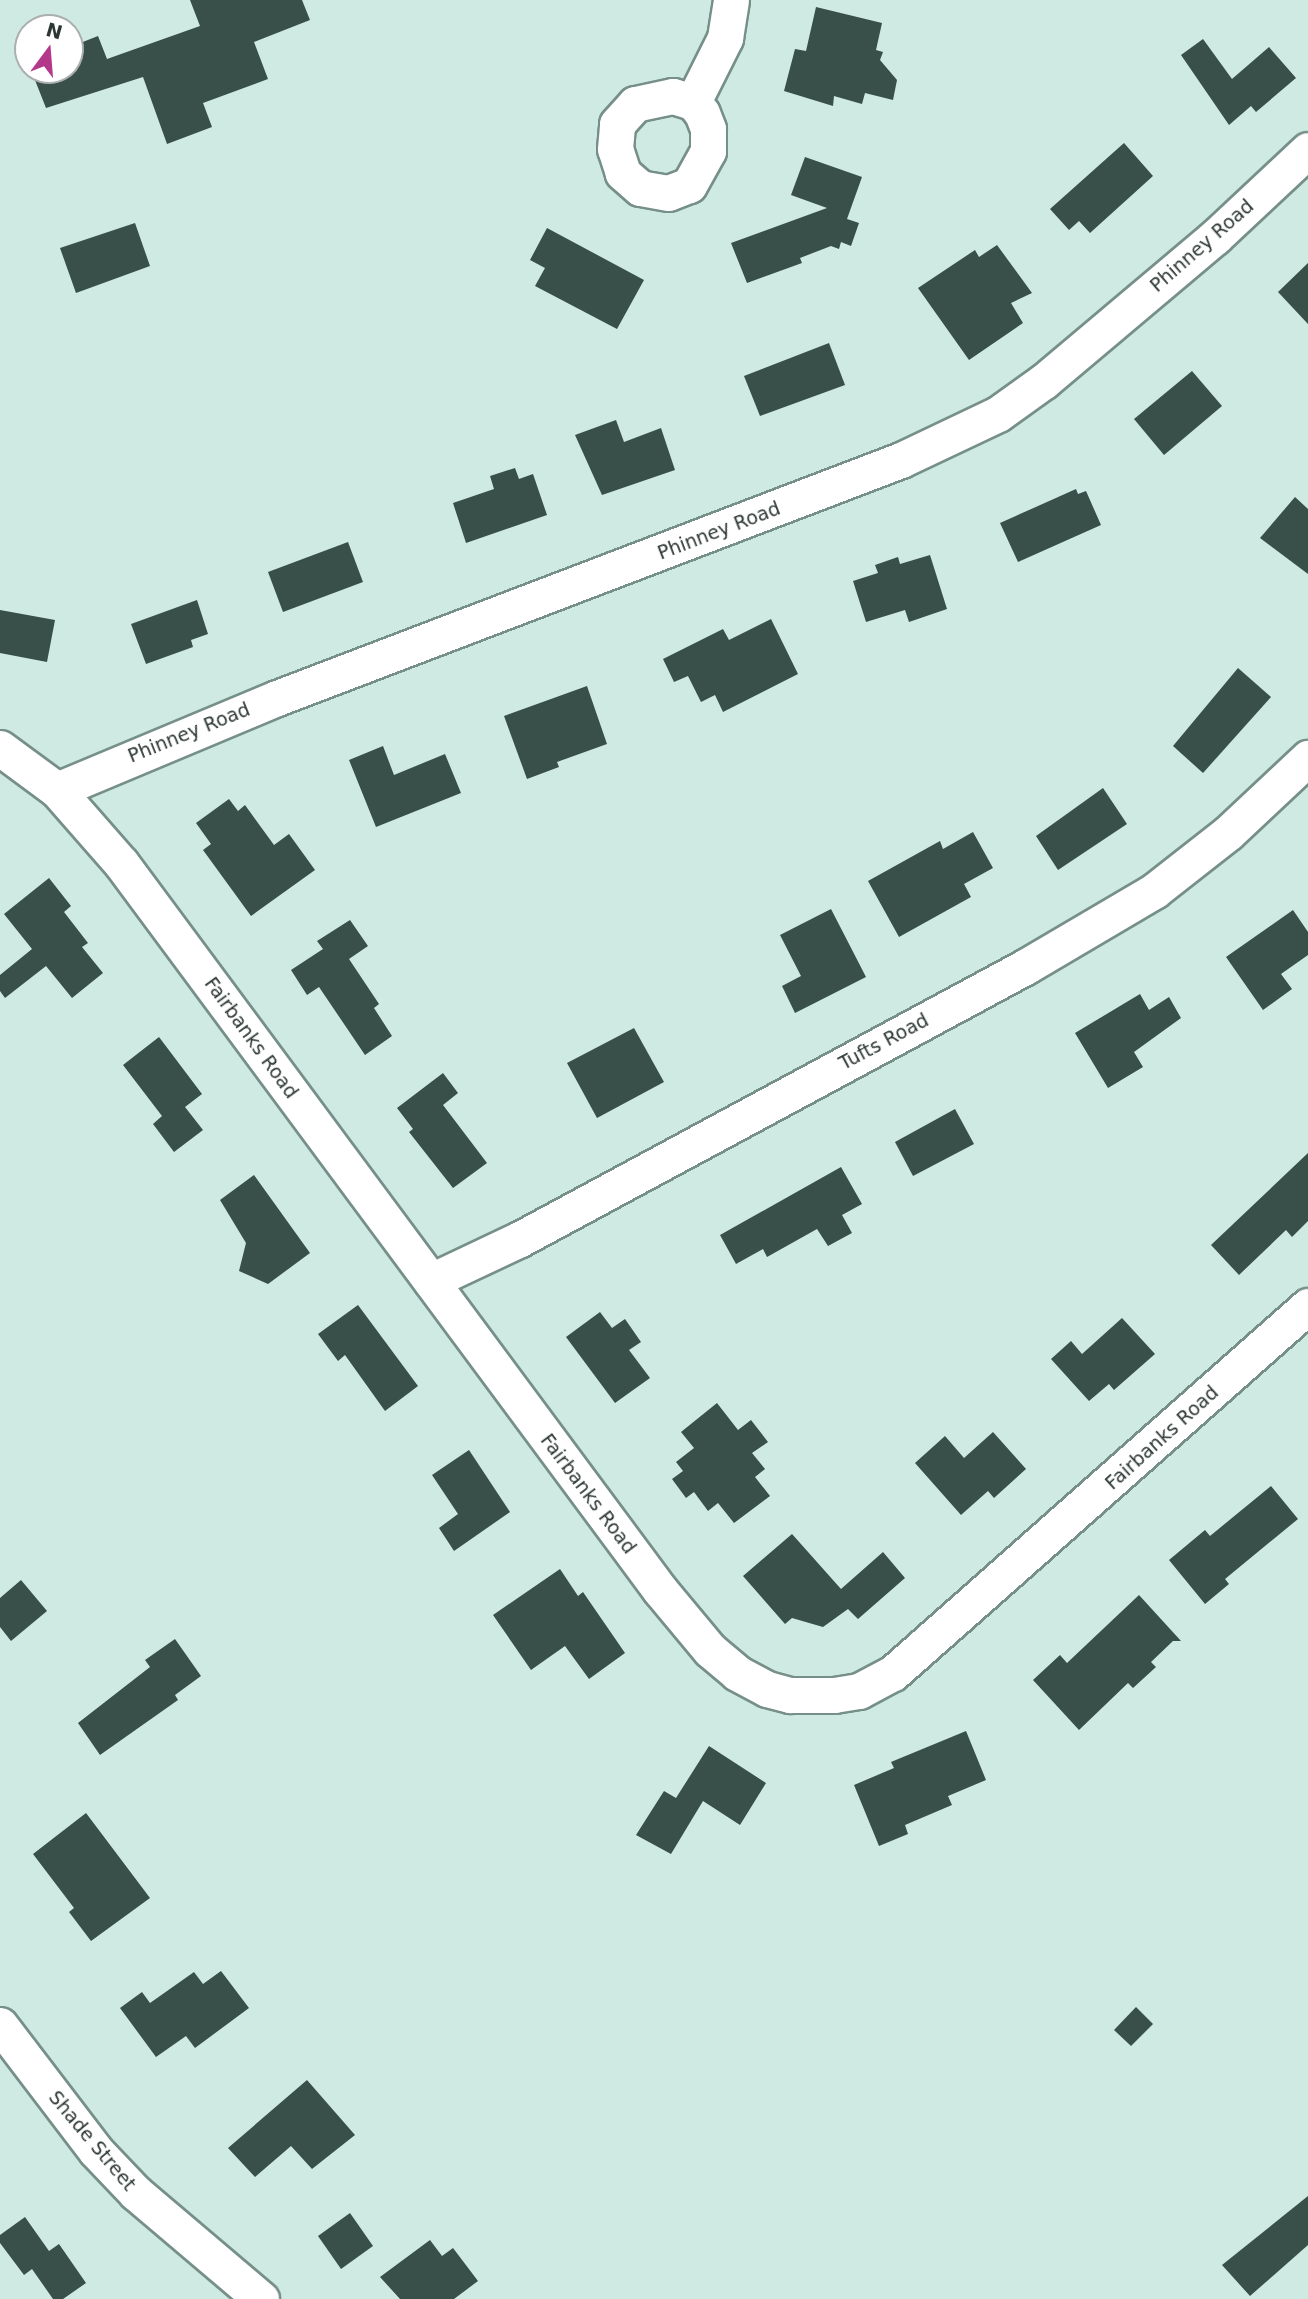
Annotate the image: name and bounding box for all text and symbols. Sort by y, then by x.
north arrow [14,14,84,84]
text: N [44,18,65,44]
street label: Phinney Road [1146,195,1258,297]
street label: Phinney Road [654,497,784,565]
street label: Phinney Road [125,698,253,768]
street label: Fairbanks Road [199,973,303,1103]
street label: Tufts Road [835,1009,933,1075]
street label: Fairbanks Road [1101,1381,1223,1495]
street label: Fairbanks Road [535,1430,641,1558]
street label: Shade Street [44,2086,140,2196]

